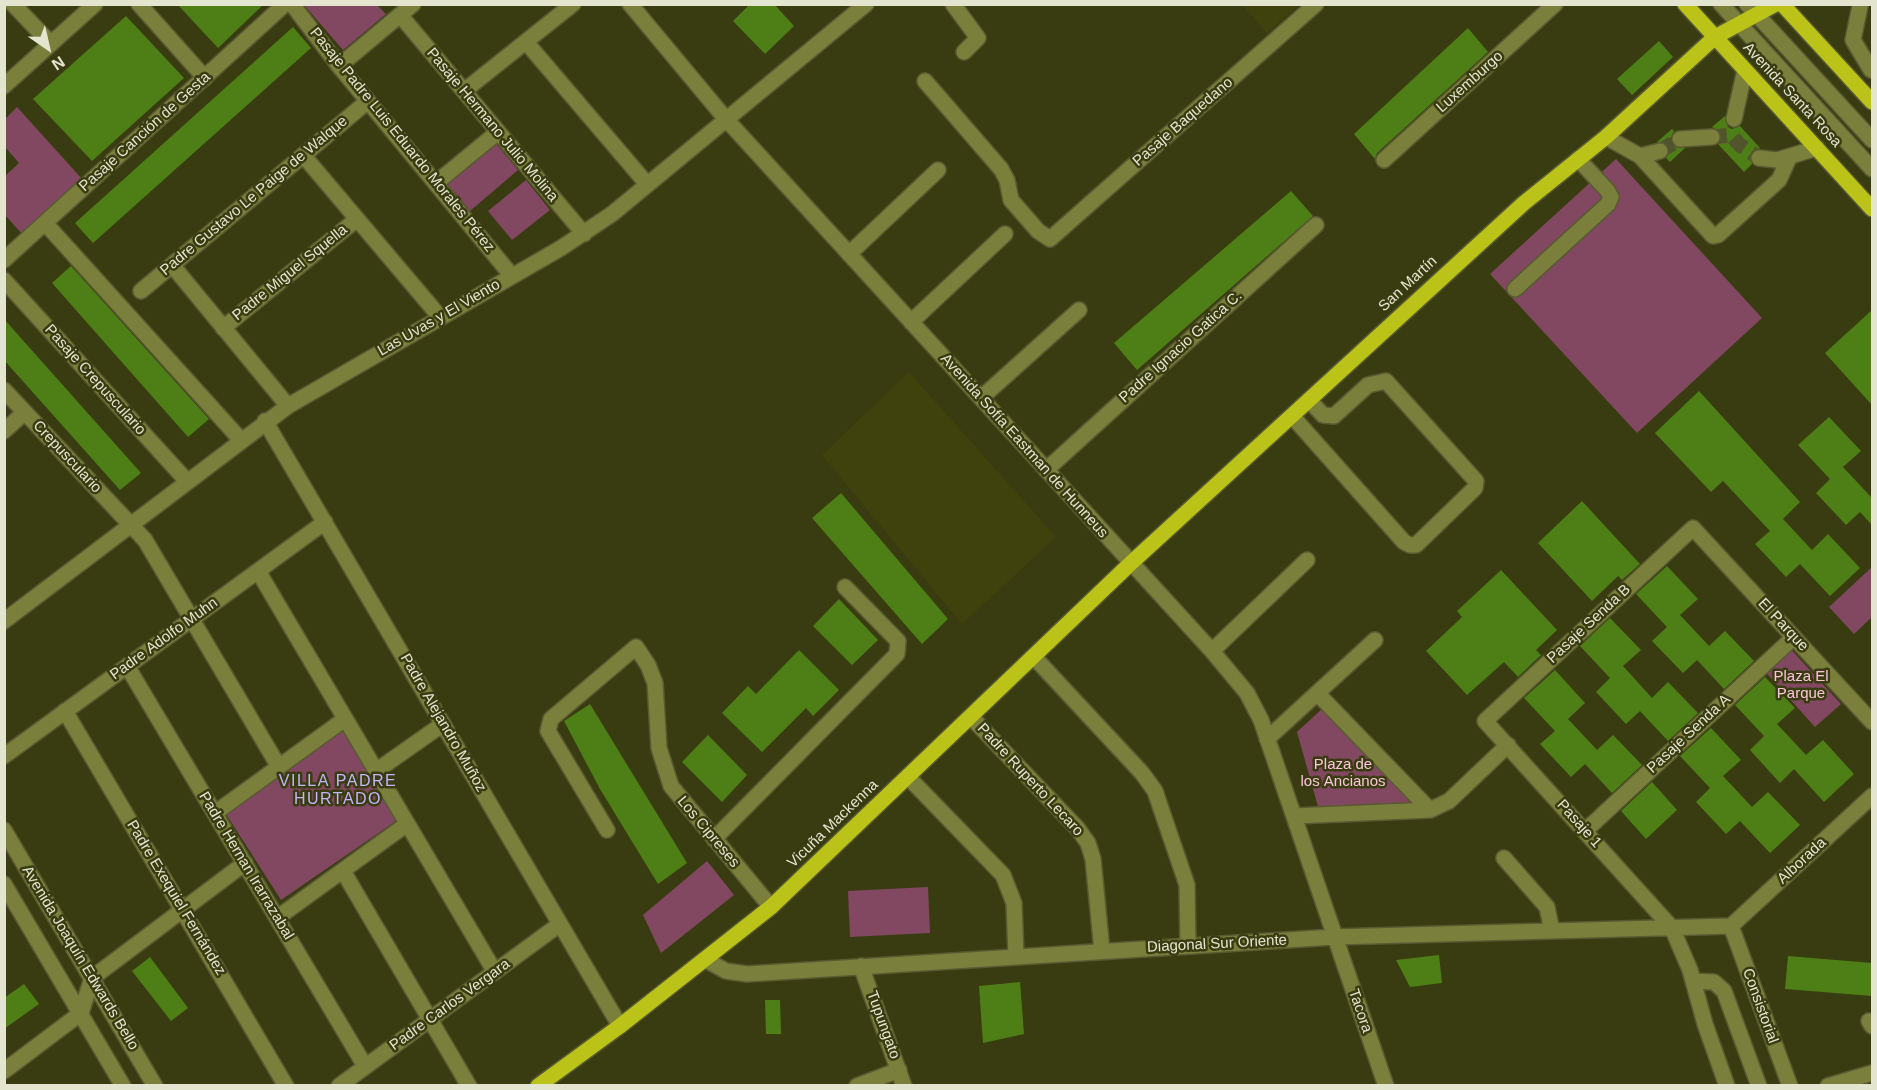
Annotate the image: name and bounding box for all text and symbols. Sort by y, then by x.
north arrow [18,18,78,78]
street label: Pasaje Padre Luis Eduardo Morales Pérez [306,24,498,256]
street label: Avenida Santa Rosa [1739,39,1845,151]
street label: Pasaje Hermano Julio Molina [422,44,562,206]
street label: Luxemburgo [1433,47,1507,117]
text: N [49,53,68,74]
street label: Pasaje Canción de Gesta [76,68,214,196]
street label: Pasaje Baquedano [1129,74,1237,170]
street label: Padre Gustavo Le Paige de Walque [157,112,351,280]
street label: Padre Miguel Squella [229,221,351,325]
street label: San Martín [1375,252,1441,316]
street label: Las Uvas y El Viento [375,276,503,360]
street label: Padre Ignacio Gatica C. [1116,287,1246,407]
street label: Pasaje Crepusculario [41,321,149,439]
street label: Avenida Sofía Eastman de Hunneus [936,350,1112,542]
street label: Crepusculario [29,417,105,497]
street label: Pasaje Senda B [1544,581,1634,667]
street label: Padre Adolfo Muhn [107,594,221,684]
street label: El Parque [1754,595,1812,655]
street label: Padre Alejandro Muñoz [396,651,490,795]
park label: Plaza El Parque [1773,668,1829,703]
street label: Pasaje Senda A [1644,691,1734,777]
street label: Padre Ruperto Lecaro [973,720,1087,840]
park label: Plaza de los Ancianos [1300,756,1386,791]
district label: VILLA PADRE HURTADO [279,772,397,810]
street label: Vicuña Mackenna [784,776,882,872]
street label: Padre Hernan Irarrazabal [195,789,297,943]
street label: Los Cipreses [673,793,743,871]
street label: Pasaje 1 [1553,796,1605,852]
street label: Padre Exequiel Fernández [123,817,229,979]
street label: Alborada [1774,834,1830,888]
street label: Avenida Joaquín Edwards Bello [18,863,142,1053]
street label: Diagonal Sur Oriente [1147,931,1287,957]
street label: Padre Carlos Vergara [386,955,514,1055]
street label: Consistorial [1738,966,1782,1046]
street label: Tacora [1344,987,1376,1035]
street label: Tupungato [862,988,904,1062]

